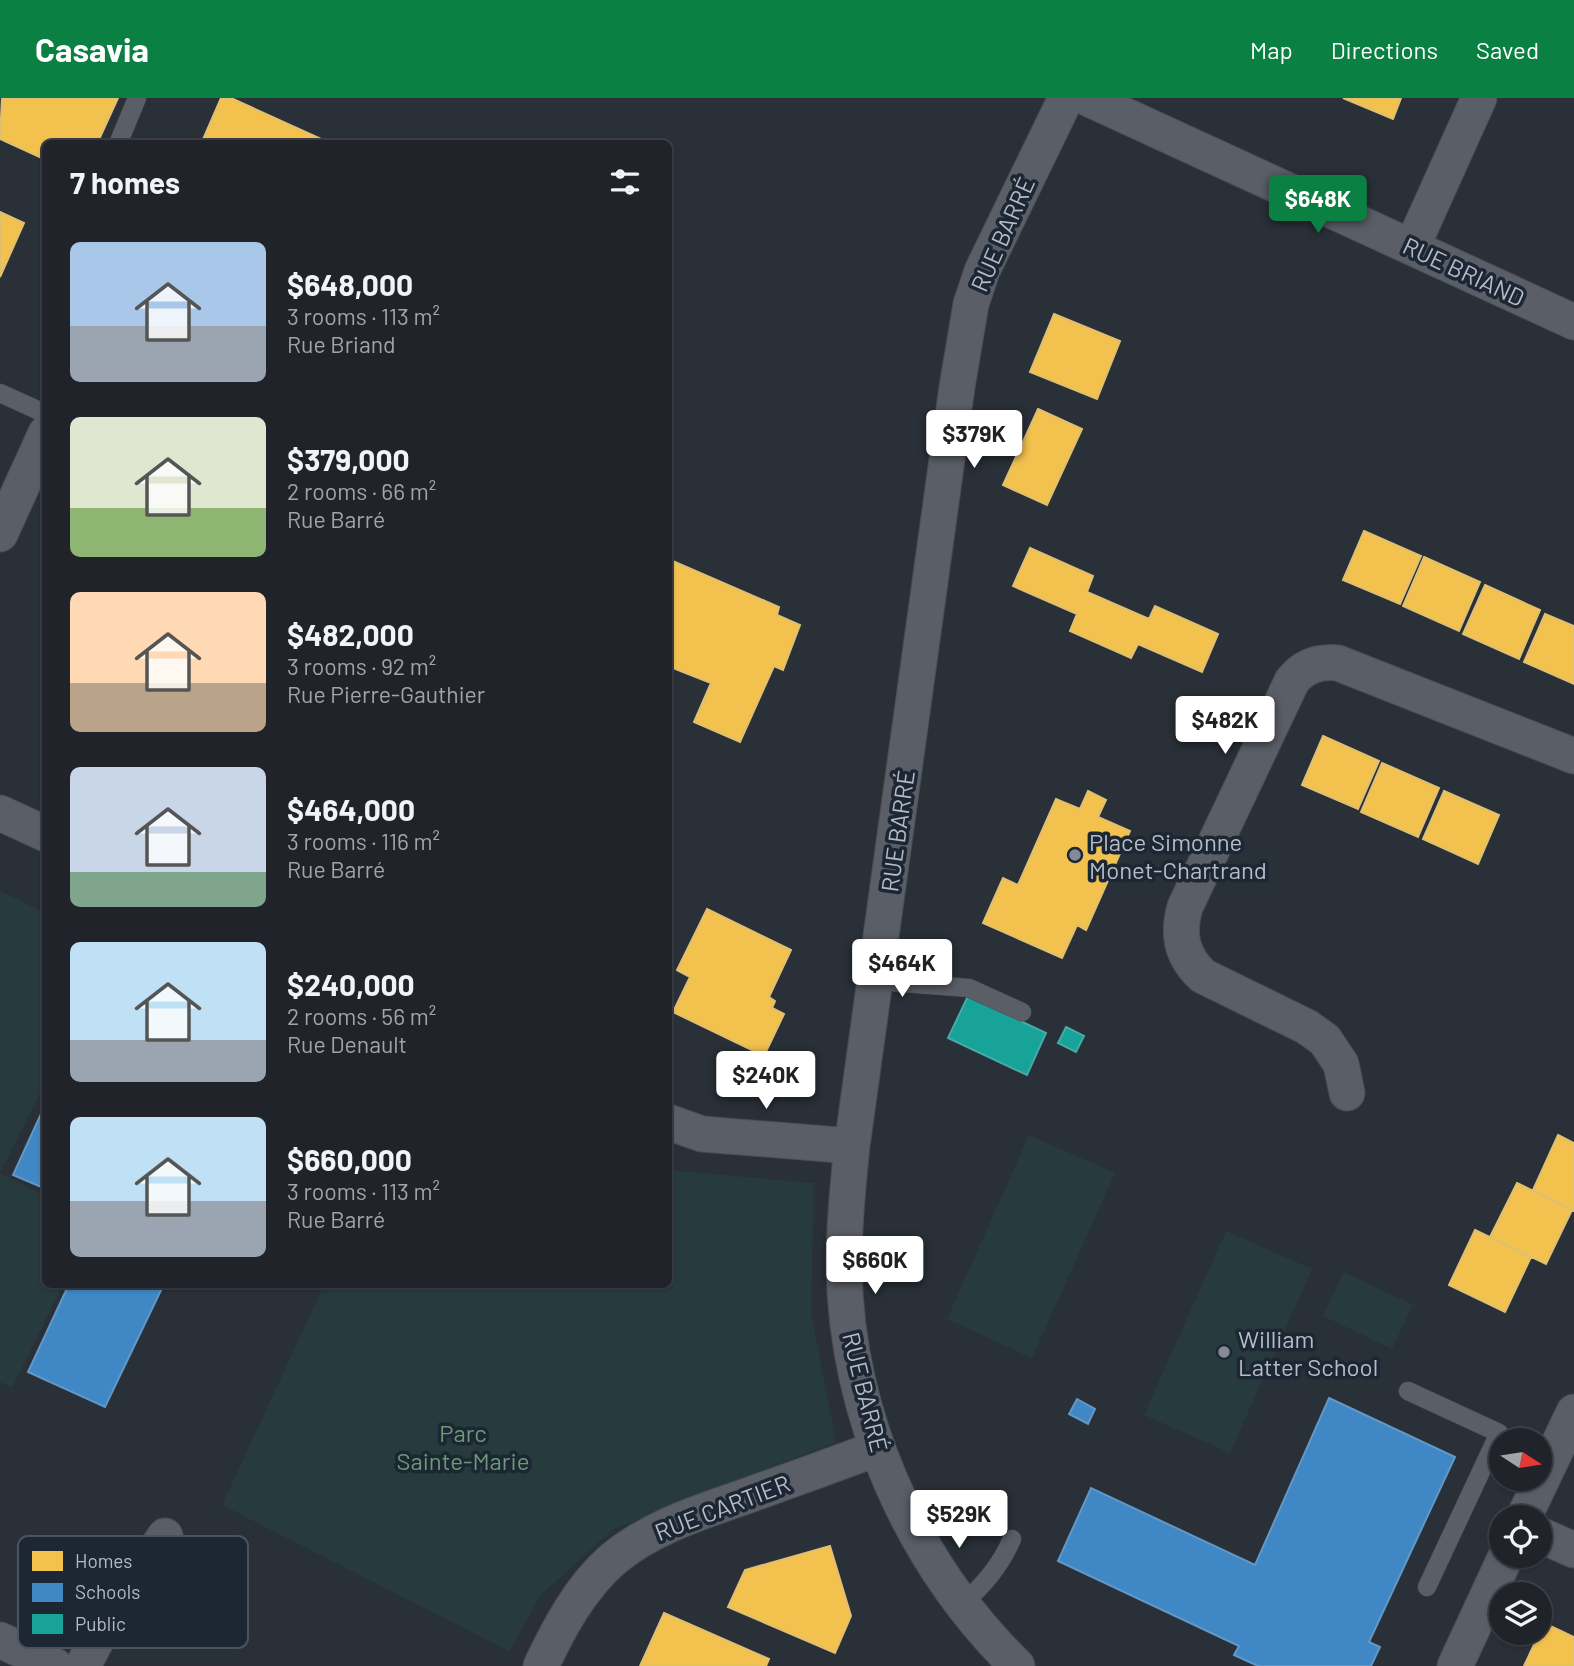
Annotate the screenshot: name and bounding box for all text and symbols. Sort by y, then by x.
text: Casavia [35,29,149,69]
text: Map [1250,35,1293,64]
text: Directions [1331,35,1438,64]
text: Saved [1476,35,1539,64]
icon: filters [606,163,644,201]
text: 7 homes [70,164,180,200]
street label: RUE BARRÉ [964,172,1040,296]
pin: $648K [1269,176,1367,235]
text: $648K [1285,184,1351,212]
street label: RUE BRIAND [1399,230,1529,312]
text: $648,000 [287,266,413,302]
icon: home [126,270,210,354]
text: 3 rooms · 113 m² [287,302,440,330]
text: Rue Briand [287,330,395,358]
pin: $379K [925,410,1023,470]
text: $379K [942,419,1006,447]
text: $379,000 [287,441,410,477]
icon: home [126,445,210,529]
text: 2 rooms · 66 m² [287,477,436,505]
text: Rue Barré [287,505,385,533]
text: $482,000 [287,616,414,652]
icon: home [126,620,210,704]
text: 3 rooms · 92 m² [287,652,436,680]
text: Rue Pierre-Gauthier [287,680,485,708]
pin: $482K [1176,696,1274,756]
text: $482K [1192,705,1258,733]
street label: RUE BARRÉ [874,768,920,894]
text: $464,000 [287,791,415,827]
icon: home [126,795,210,879]
text: 3 rooms · 116 m² [287,827,440,855]
place label: Place Simonne Monet-Chartrand [1089,827,1267,884]
marker: Place Simonne Monet-Chartrand [1067,847,1083,863]
text: Rue Barré [287,855,385,883]
pin: $464K [853,940,951,999]
text: $464K [868,948,936,976]
text: $240,000 [287,966,415,1002]
icon: home [126,970,210,1054]
text: 2 rooms · 56 m² [287,1002,436,1030]
text: Rue Denault [287,1030,407,1058]
pin: $240K [717,1052,815,1111]
text: $240K [732,1060,800,1088]
text: $660,000 [287,1141,412,1177]
icon: home [126,1145,210,1229]
text: 3 rooms · 113 m² [287,1177,440,1205]
text: Rue Barré [287,1205,385,1233]
pin: $660K [826,1236,924,1296]
text: $660K [842,1245,908,1273]
place label: William Latter School [1238,1324,1378,1381]
street label: RUE BARRÉ [837,1329,895,1455]
marker: William Latter School [1216,1344,1232,1360]
park label: Parc Sainte-Marie [397,1418,529,1475]
north arrow [1489,1428,1552,1491]
map controls [1489,1428,1552,1645]
street label: RUE CARTIER [650,1468,794,1546]
pin: $529K [910,1490,1008,1550]
text: $529K [926,1499,992,1527]
button: locate [1489,1505,1552,1568]
legend [18,1536,248,1648]
text: Homes [75,1549,132,1572]
text: Schools [75,1580,140,1603]
button: layers [1489,1582,1552,1645]
text: Public [75,1612,126,1635]

